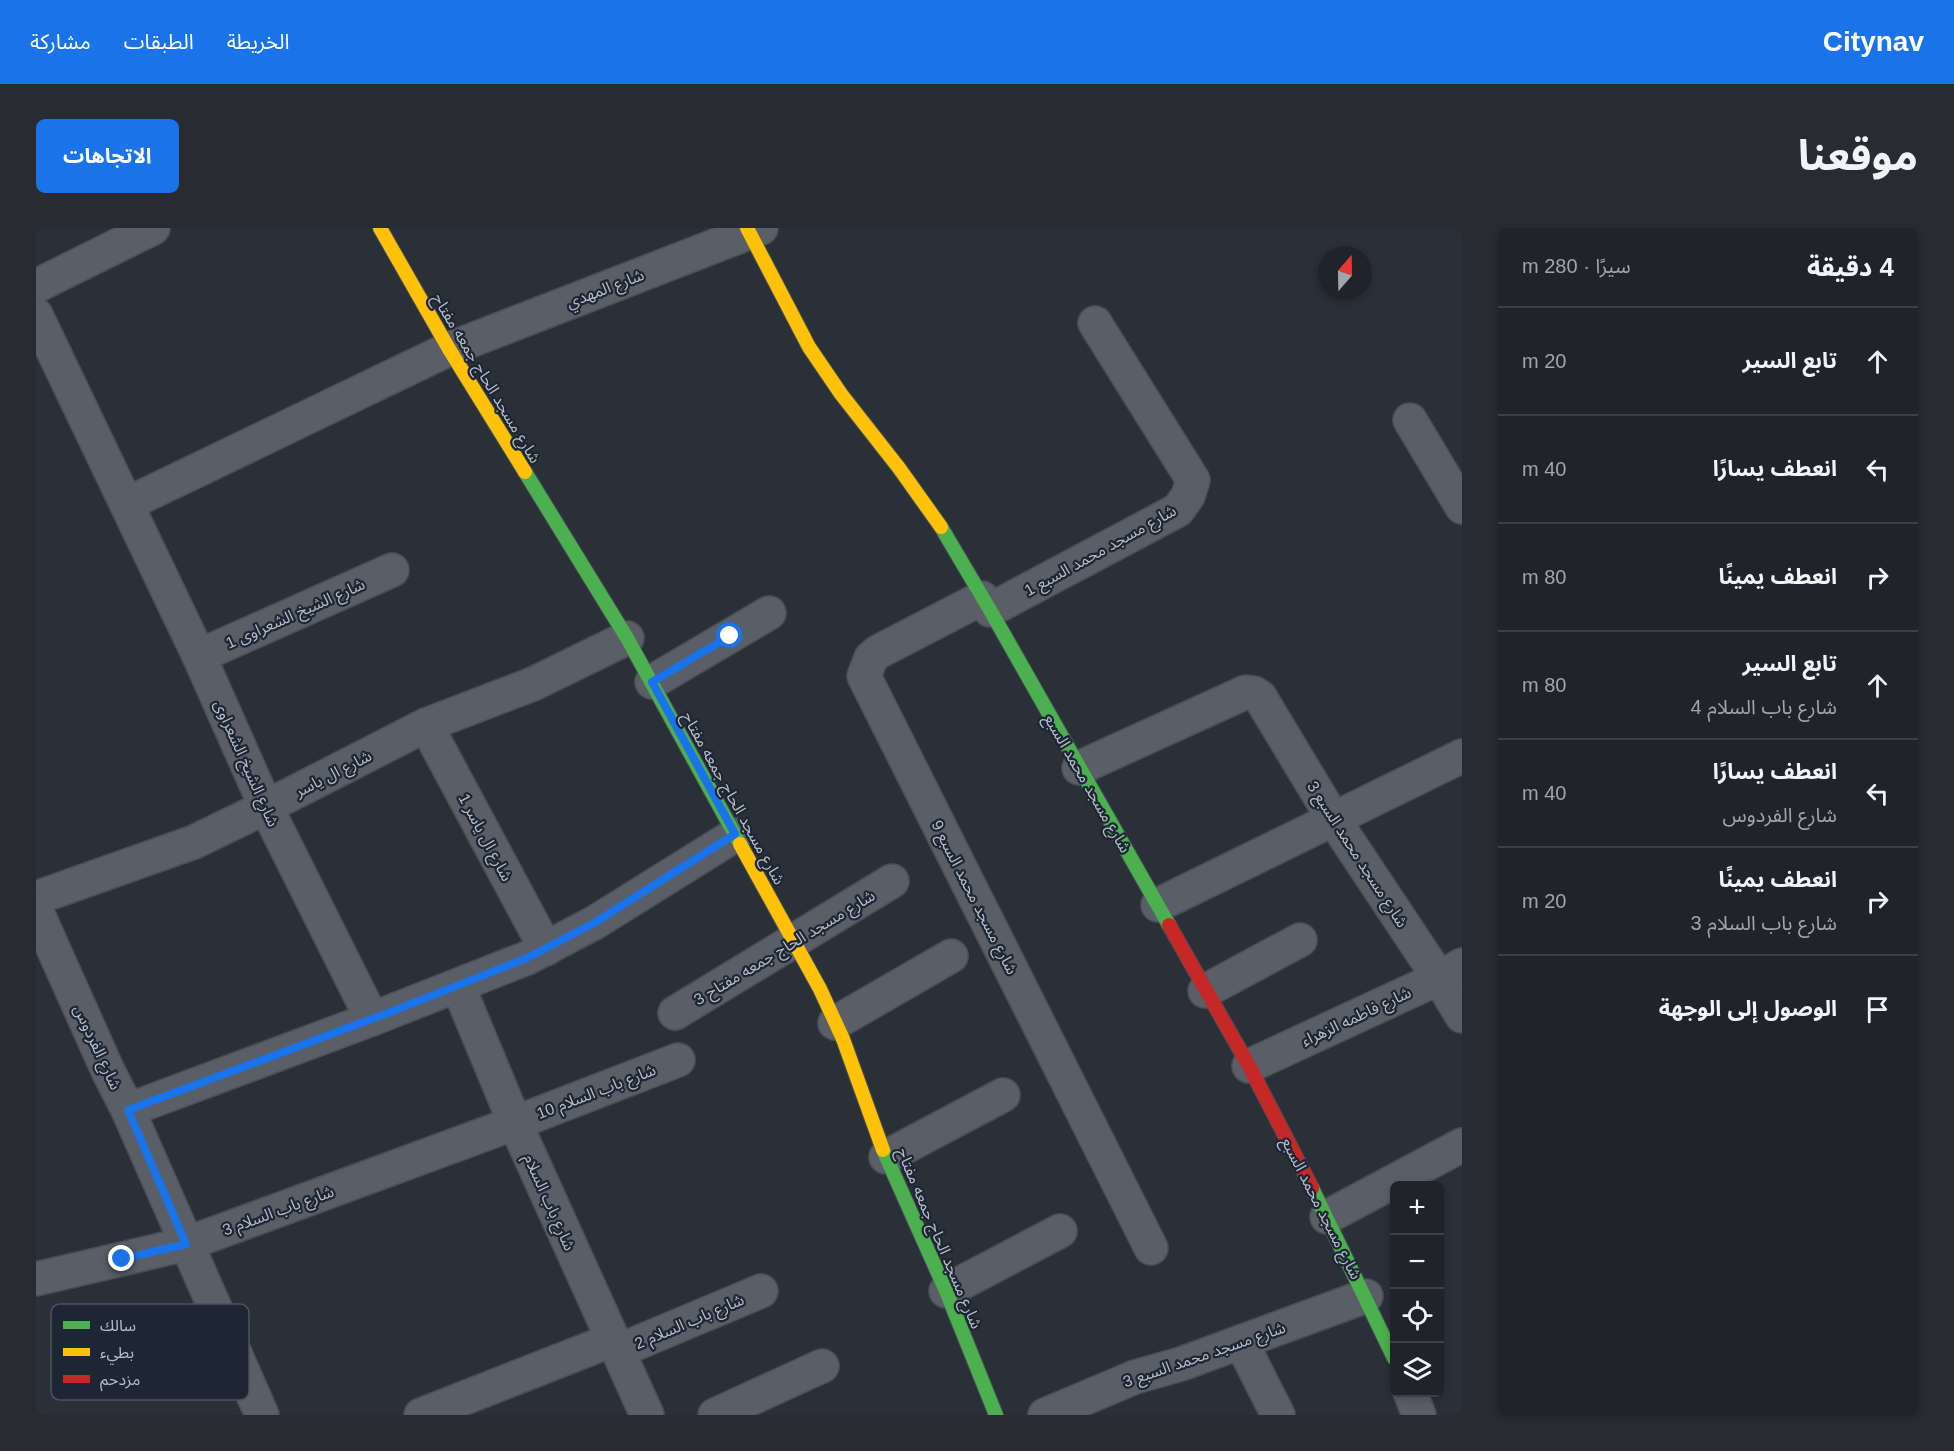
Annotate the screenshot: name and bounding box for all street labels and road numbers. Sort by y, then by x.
street label: شارع المهدي [564,266,648,315]
street label: شارع مسجد الحاج جمعه مفتاح [426,290,544,468]
street label: شارع مسجد محمد السبع 1 [1022,502,1181,603]
street label: شارع الشيخ الشعراوى 1 [223,575,369,655]
street label: شارع الشيخ الشعراوى [207,697,282,831]
street label: شارع مسجد الحاج جمعه مفتاح [675,709,788,889]
street label: شارع مسجد محمد السبع [1037,711,1134,858]
street label: شارع ال ياسر [291,747,376,804]
street label: شارع مسجد محمد السبع 3 [1301,778,1411,933]
street label: شارع ال ياسر 1 [452,791,516,886]
street label: شارع مسجد محمد السبع 9 [925,817,1021,979]
street label: شارع مسجد الحاج جمعه مفتاح 3 [691,887,880,1012]
street label: شارع فاطمه الزهراء [1299,984,1415,1053]
street label: شارع الفردوس [67,1002,125,1094]
street label: شارع باب السلام 10 [534,1061,660,1126]
street label: شارع مسجد محمد السبع [1275,1134,1365,1284]
street label: شارع مسجد الحاج جمعه مفتاح [890,1145,985,1333]
street label: شارع باب السلام [517,1151,578,1255]
street label: شارع باب السلام 3 [220,1182,337,1242]
street label: شارع باب السلام 2 [632,1291,748,1356]
street label: شارع مسجد محمد السبع 3 [1121,1319,1289,1394]

